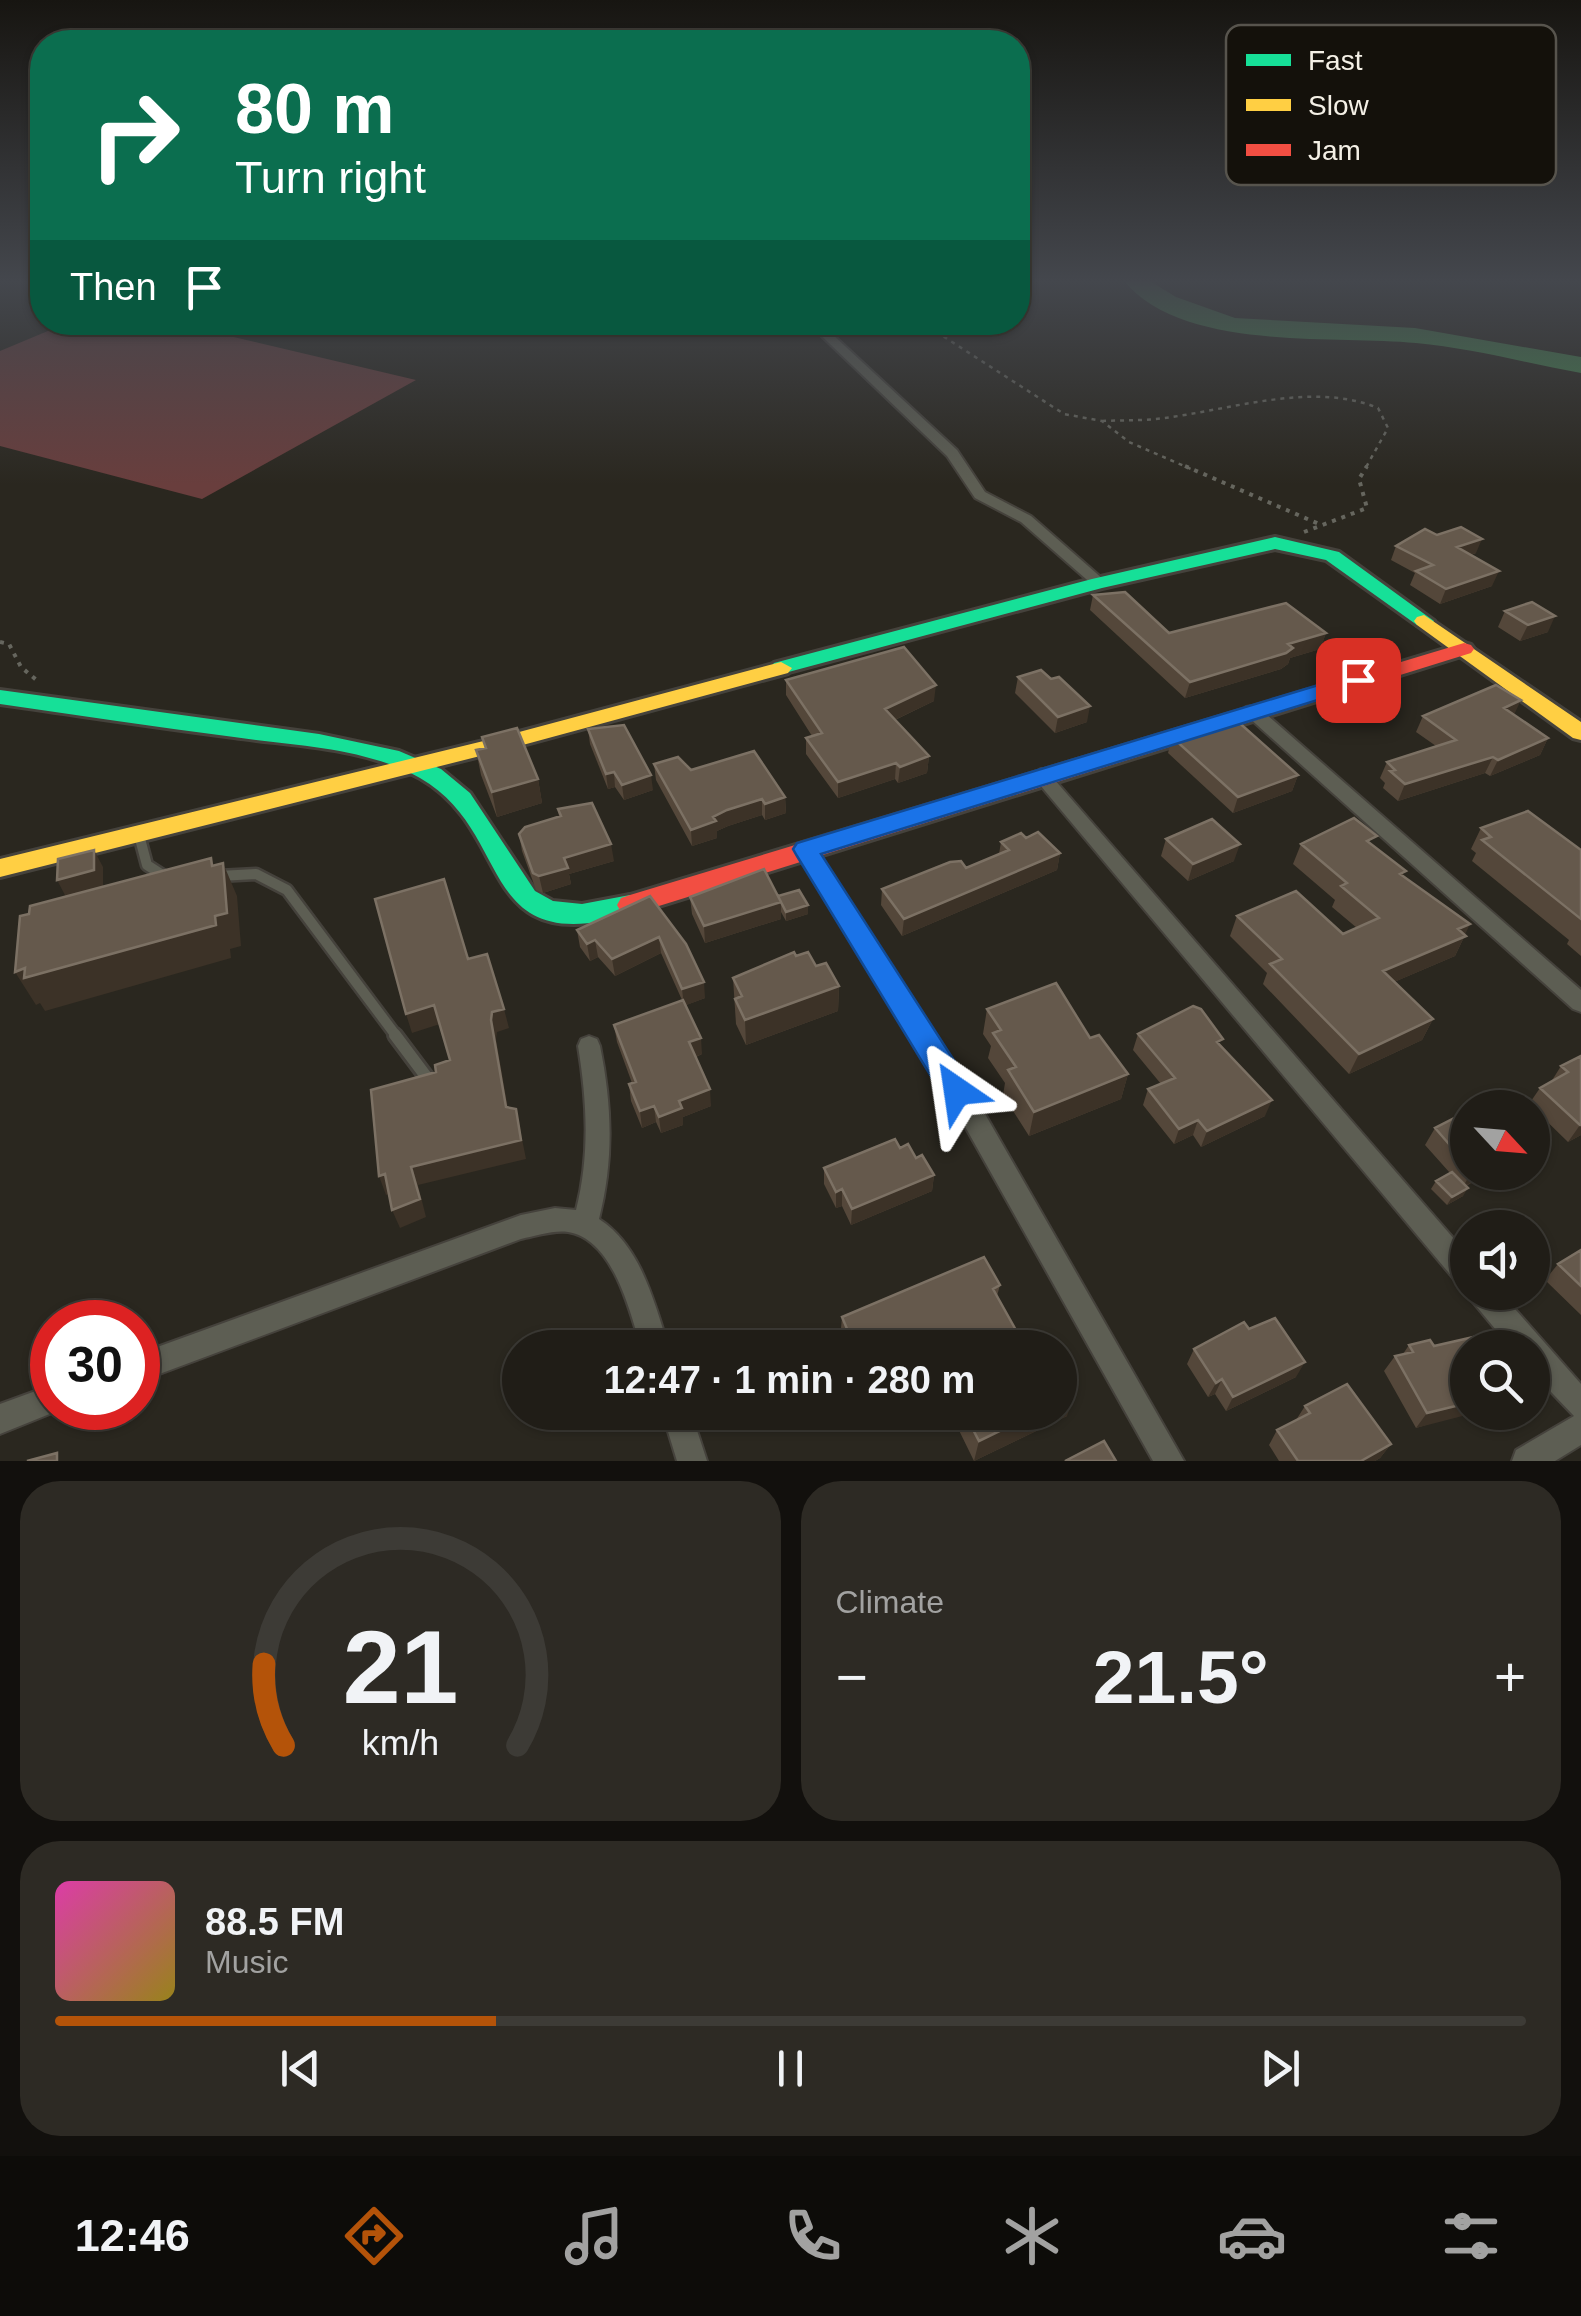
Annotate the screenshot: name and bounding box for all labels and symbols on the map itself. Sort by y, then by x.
legend [1226,25,1556,185]
text: Fast [1308,45,1363,76]
text: Slow [1308,90,1369,121]
text: Jam [1308,135,1361,166]
pin [1316,638,1401,723]
position arrow [905,1039,1009,1143]
north arrow [1450,1090,1550,1190]
speed limit sign: 30 [30,1300,160,1430]

